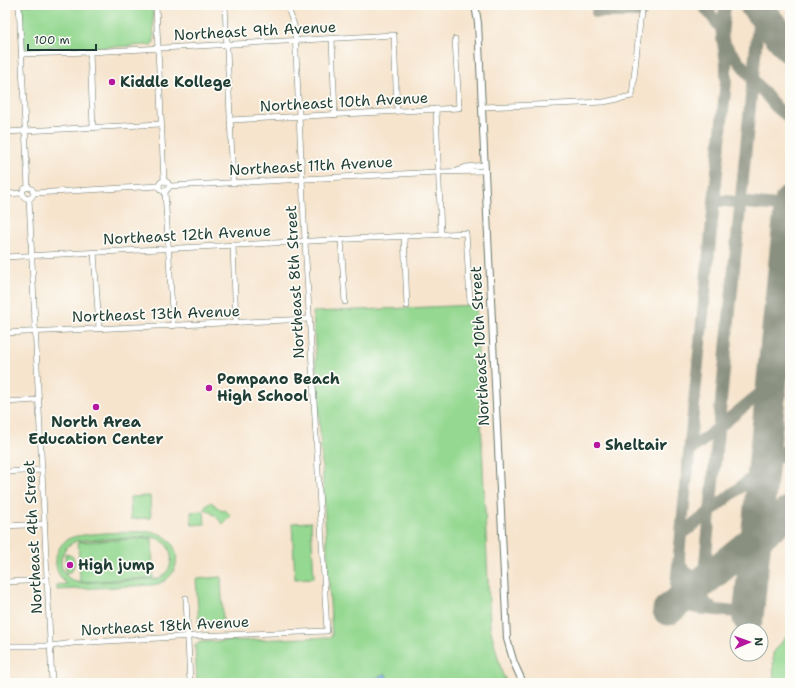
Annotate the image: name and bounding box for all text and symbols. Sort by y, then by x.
street label: Northeast 9th Avenue [173,17,337,45]
scale bar [28,26,96,52]
text: 100 m [34,32,70,48]
place label: Kiddle Kollege [120,72,232,92]
marker: Kiddle Kollege [107,77,117,87]
street label: Northeast 10th Avenue [259,88,429,116]
street label: Northeast 11th Avenue [229,152,393,180]
street label: Northeast 8th Street [281,205,309,359]
street label: Northeast 12th Avenue [103,221,271,249]
street label: Northeast 10th Street [466,266,494,426]
street label: Northeast 13th Avenue [72,301,240,327]
place label: Pompano Beach High School [217,369,340,406]
marker: Pompano Beach High School [204,383,214,393]
marker: North Area Education Center [91,402,101,412]
place label: North Area Education Center [28,412,164,449]
place label: Sheltair [605,435,667,455]
marker: Sheltair [592,440,602,450]
street label: Northeast 4th Street [19,460,47,614]
place label: High jump [78,555,155,575]
marker: High jump [65,560,75,570]
street label: Northeast 18th Avenue [80,612,250,640]
north arrow [729,622,769,662]
text: N [751,637,766,647]

